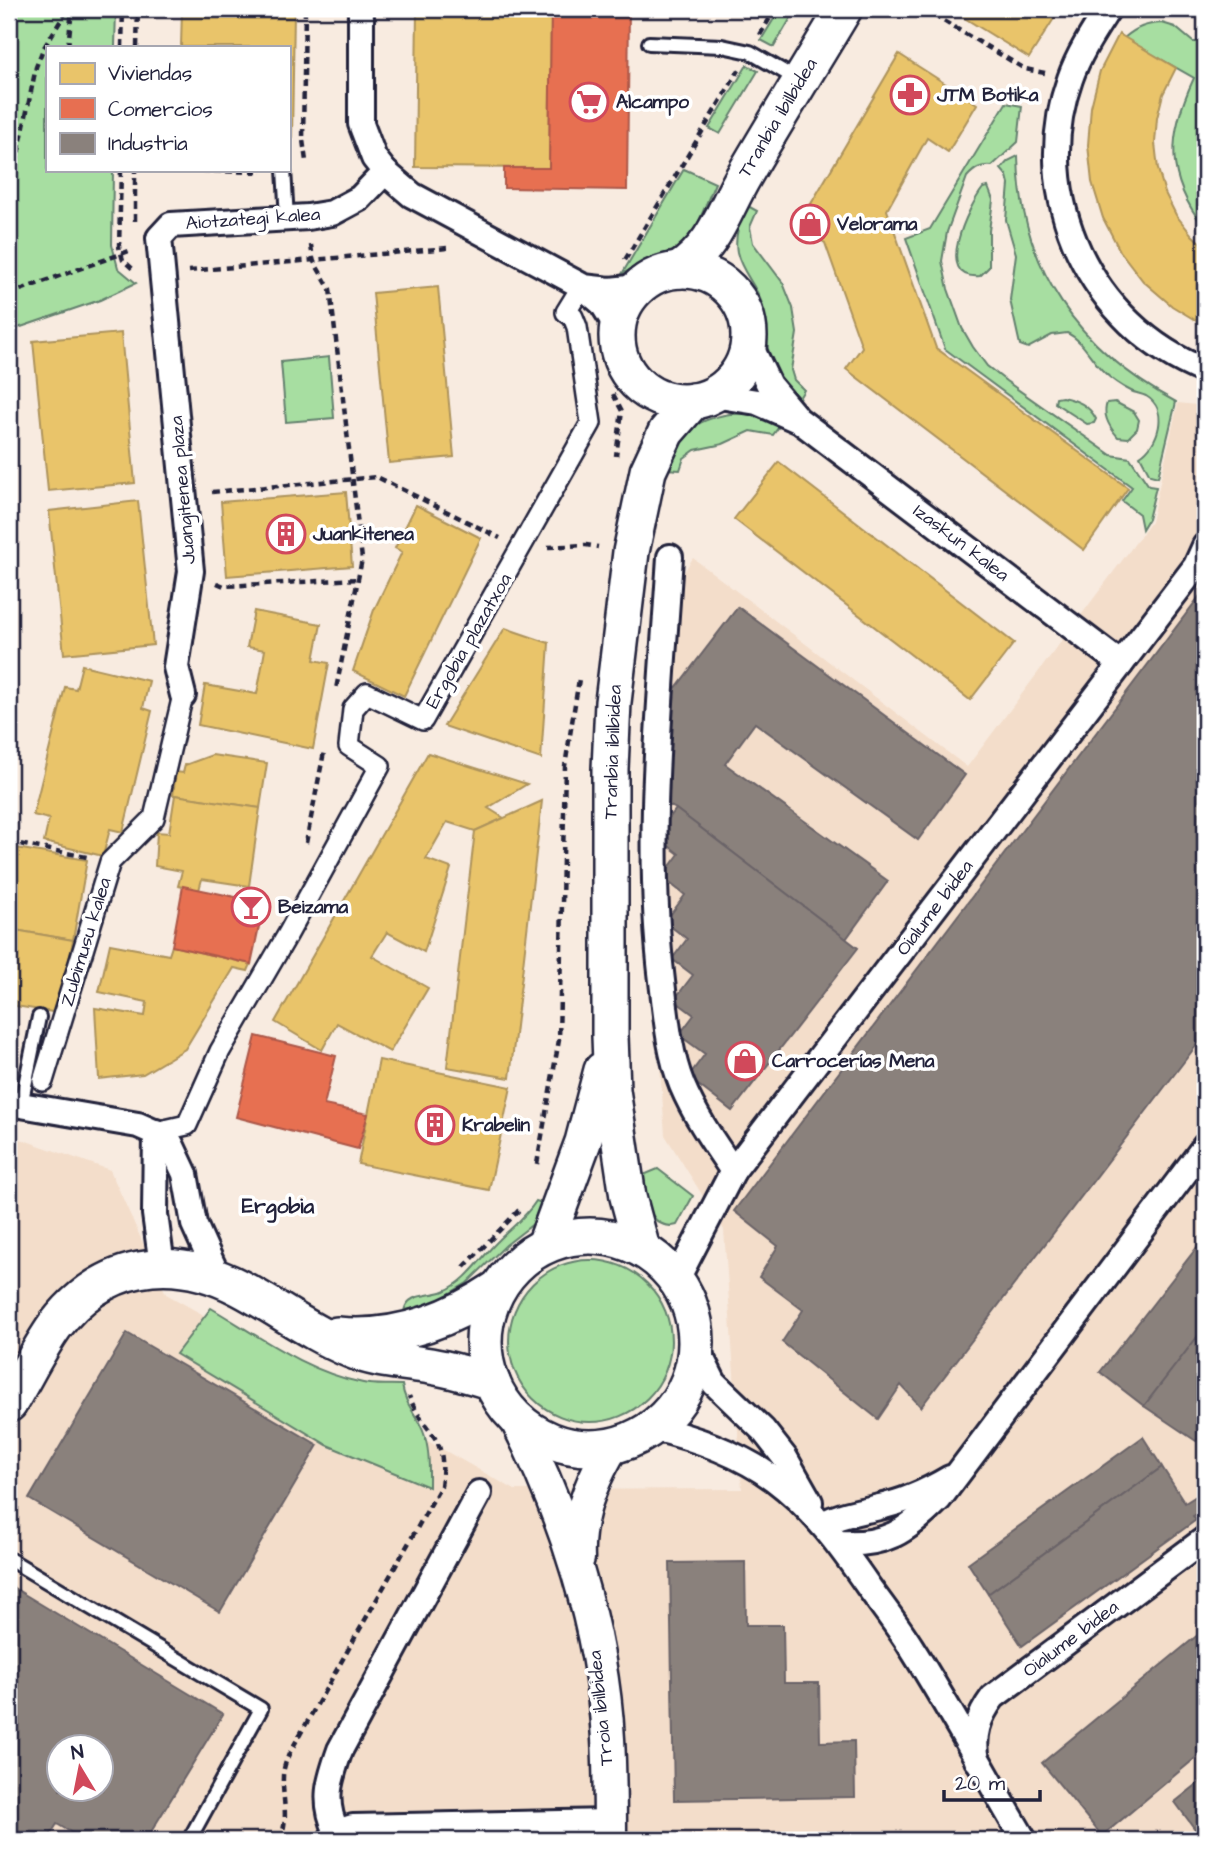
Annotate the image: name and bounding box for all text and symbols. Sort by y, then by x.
legend [46,46,290,172]
street label: Tranbia ibilbidea [732,53,824,183]
text: Viviendas [108,59,192,88]
pharmacy icon: JTM Botika [889,74,931,116]
supermarket icon: Alcampo [568,81,610,123]
place label: JTM Botika [936,82,1039,109]
place label: Alcampo [616,89,689,116]
text: Comercios [108,95,213,124]
text: Industria [108,129,188,158]
street label: Aiotzategi kalea [185,201,322,238]
shop icon: Velorama [789,203,831,245]
place label: Velorama [836,211,918,238]
street label: Juangitenea plaza [163,414,204,565]
street label: Izaskun kalea [907,498,1015,588]
building icon: Juankitenea [265,513,307,555]
place label: Juankitenea [312,521,414,548]
street label: Ergobia plazatxoa [419,568,520,714]
street label: Tranbia ibilbidea [597,684,629,820]
street label: Oialume bidea [890,854,980,962]
street label: Zubimusu kalea [54,874,119,1010]
bar icon: Beizama [230,886,272,928]
place label: Beizama [278,894,349,921]
shop icon: Carrocerías Mena [724,1040,766,1082]
place label: Carrocerías Mena [772,1048,935,1075]
building icon: Krabelin [414,1104,456,1146]
place label: Krabelin [462,1112,530,1139]
district label: Ergobia [242,1192,314,1223]
street label: Oialume bidea [1017,1594,1125,1684]
street label: Troia ibilbidea [581,1649,620,1767]
north arrow [46,1734,116,1804]
text: N [69,1738,86,1767]
scale bar [944,1758,1041,1802]
text: 20 m [955,1769,1006,1798]

